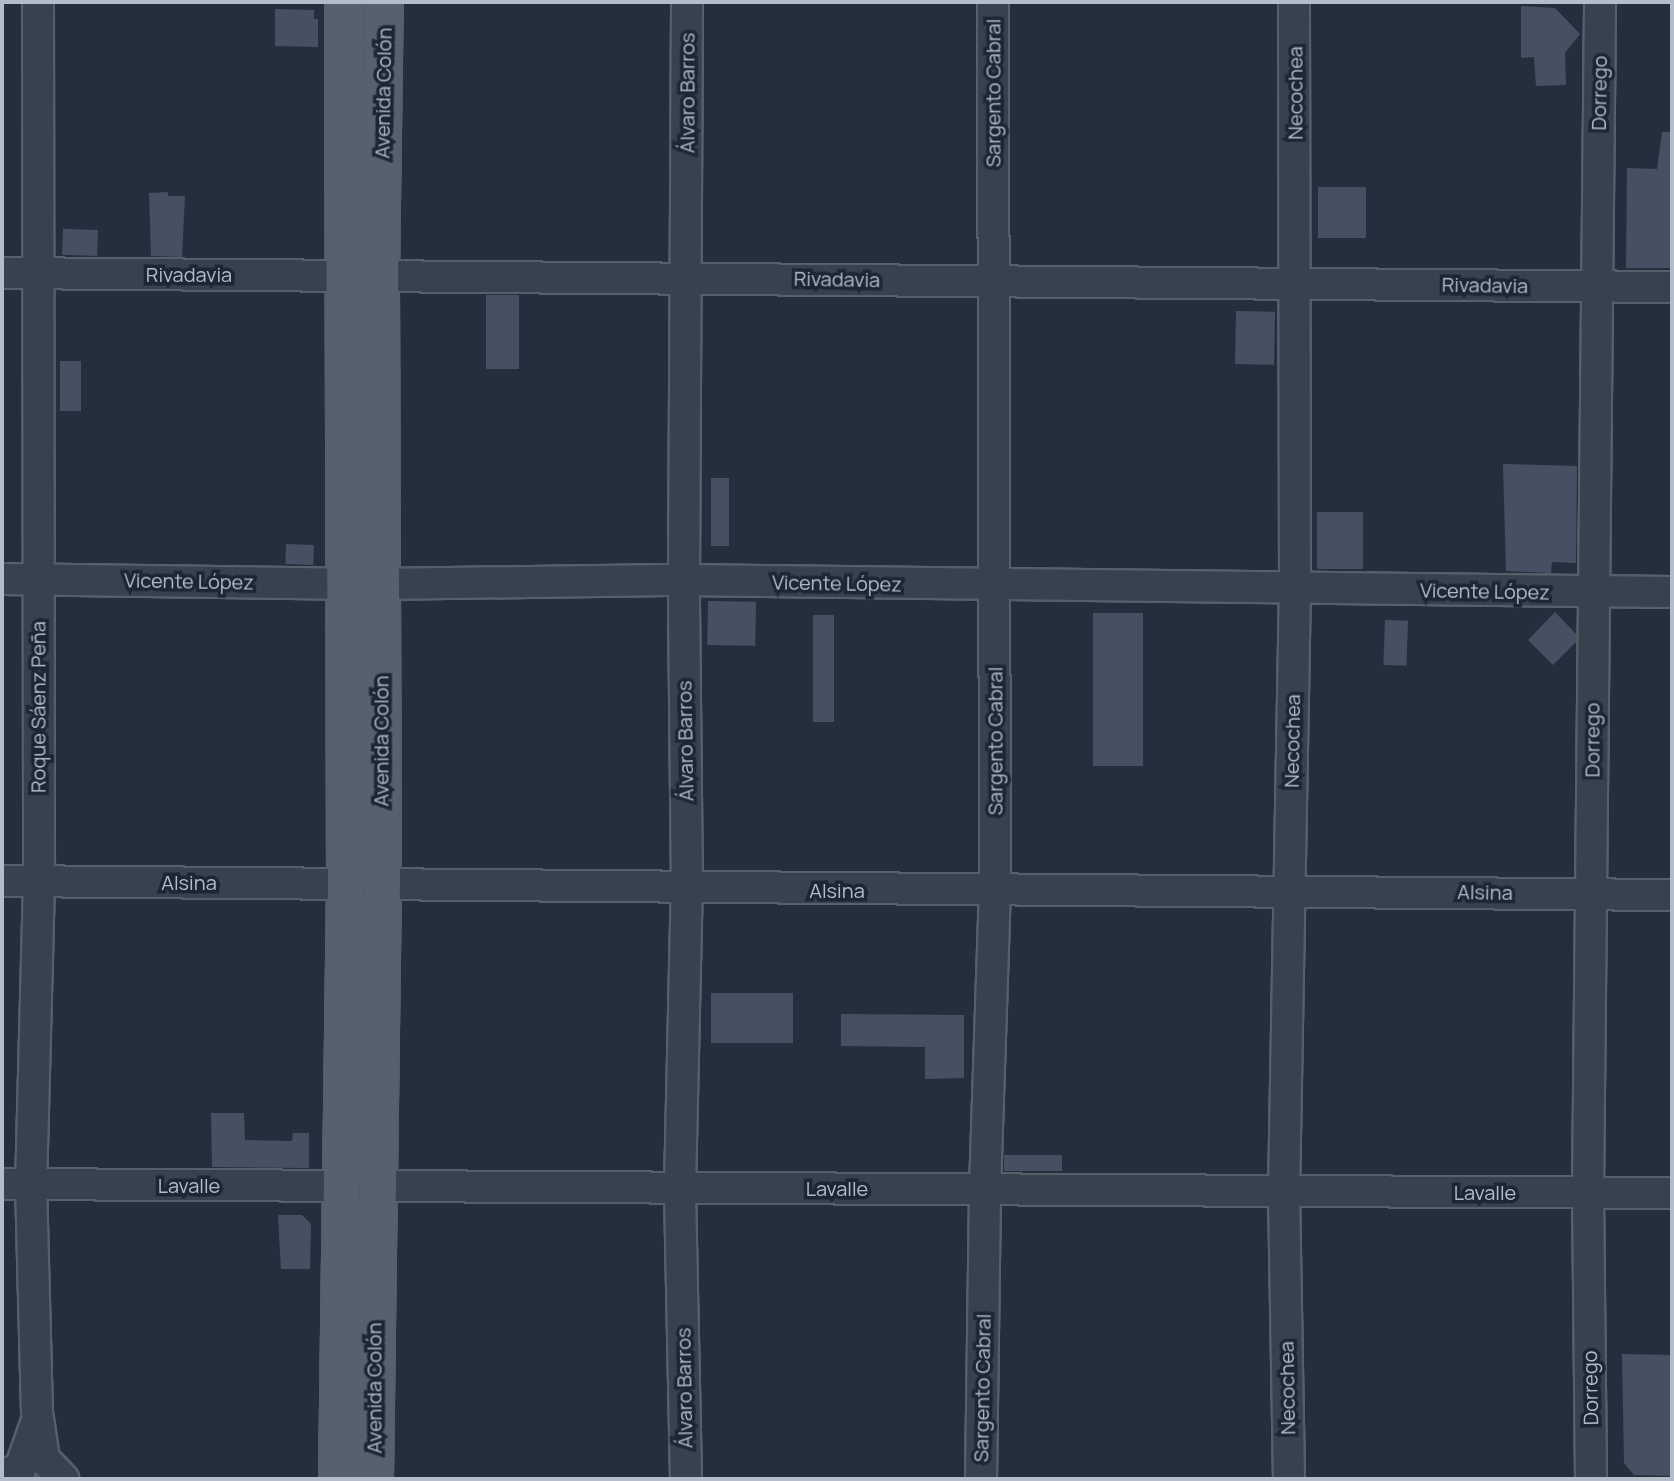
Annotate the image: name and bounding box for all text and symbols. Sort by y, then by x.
street label: Sargento Cabral [981,19,1005,167]
street label: Avenida Colón [370,27,396,159]
street label: Álvaro Barros [675,33,699,153]
street label: Necochea [1283,46,1307,140]
street label: Dorrego [1586,55,1612,131]
street label: Rivadavia [146,262,232,286]
street label: Rivadavia [794,266,880,292]
street label: Rivadavia [1442,272,1528,298]
street label: Vicente López [124,568,254,594]
street label: Vicente López [772,570,902,596]
street label: Vicente López [1420,578,1550,604]
street label: Roque Sáenz Peña [26,621,50,793]
street label: Sargento Cabral [983,667,1007,815]
street label: Avenida Colón [369,675,393,807]
street label: Álvaro Barros [672,680,698,802]
street label: Necochea [1279,694,1305,788]
street label: Dorrego [1580,703,1604,777]
street label: Alsina [161,870,217,894]
street label: Alsina [809,878,865,902]
street label: Alsina [1457,880,1513,904]
street label: Lavalle [158,1173,220,1197]
street label: Lavalle [806,1176,868,1200]
street label: Lavalle [1454,1180,1516,1204]
street label: Sargento Cabral [969,1313,995,1463]
street label: Avenida Colón [362,1322,386,1454]
street label: Álvaro Barros [671,1327,697,1449]
street label: Necochea [1274,1341,1300,1435]
street label: Dorrego [1577,1350,1603,1426]

